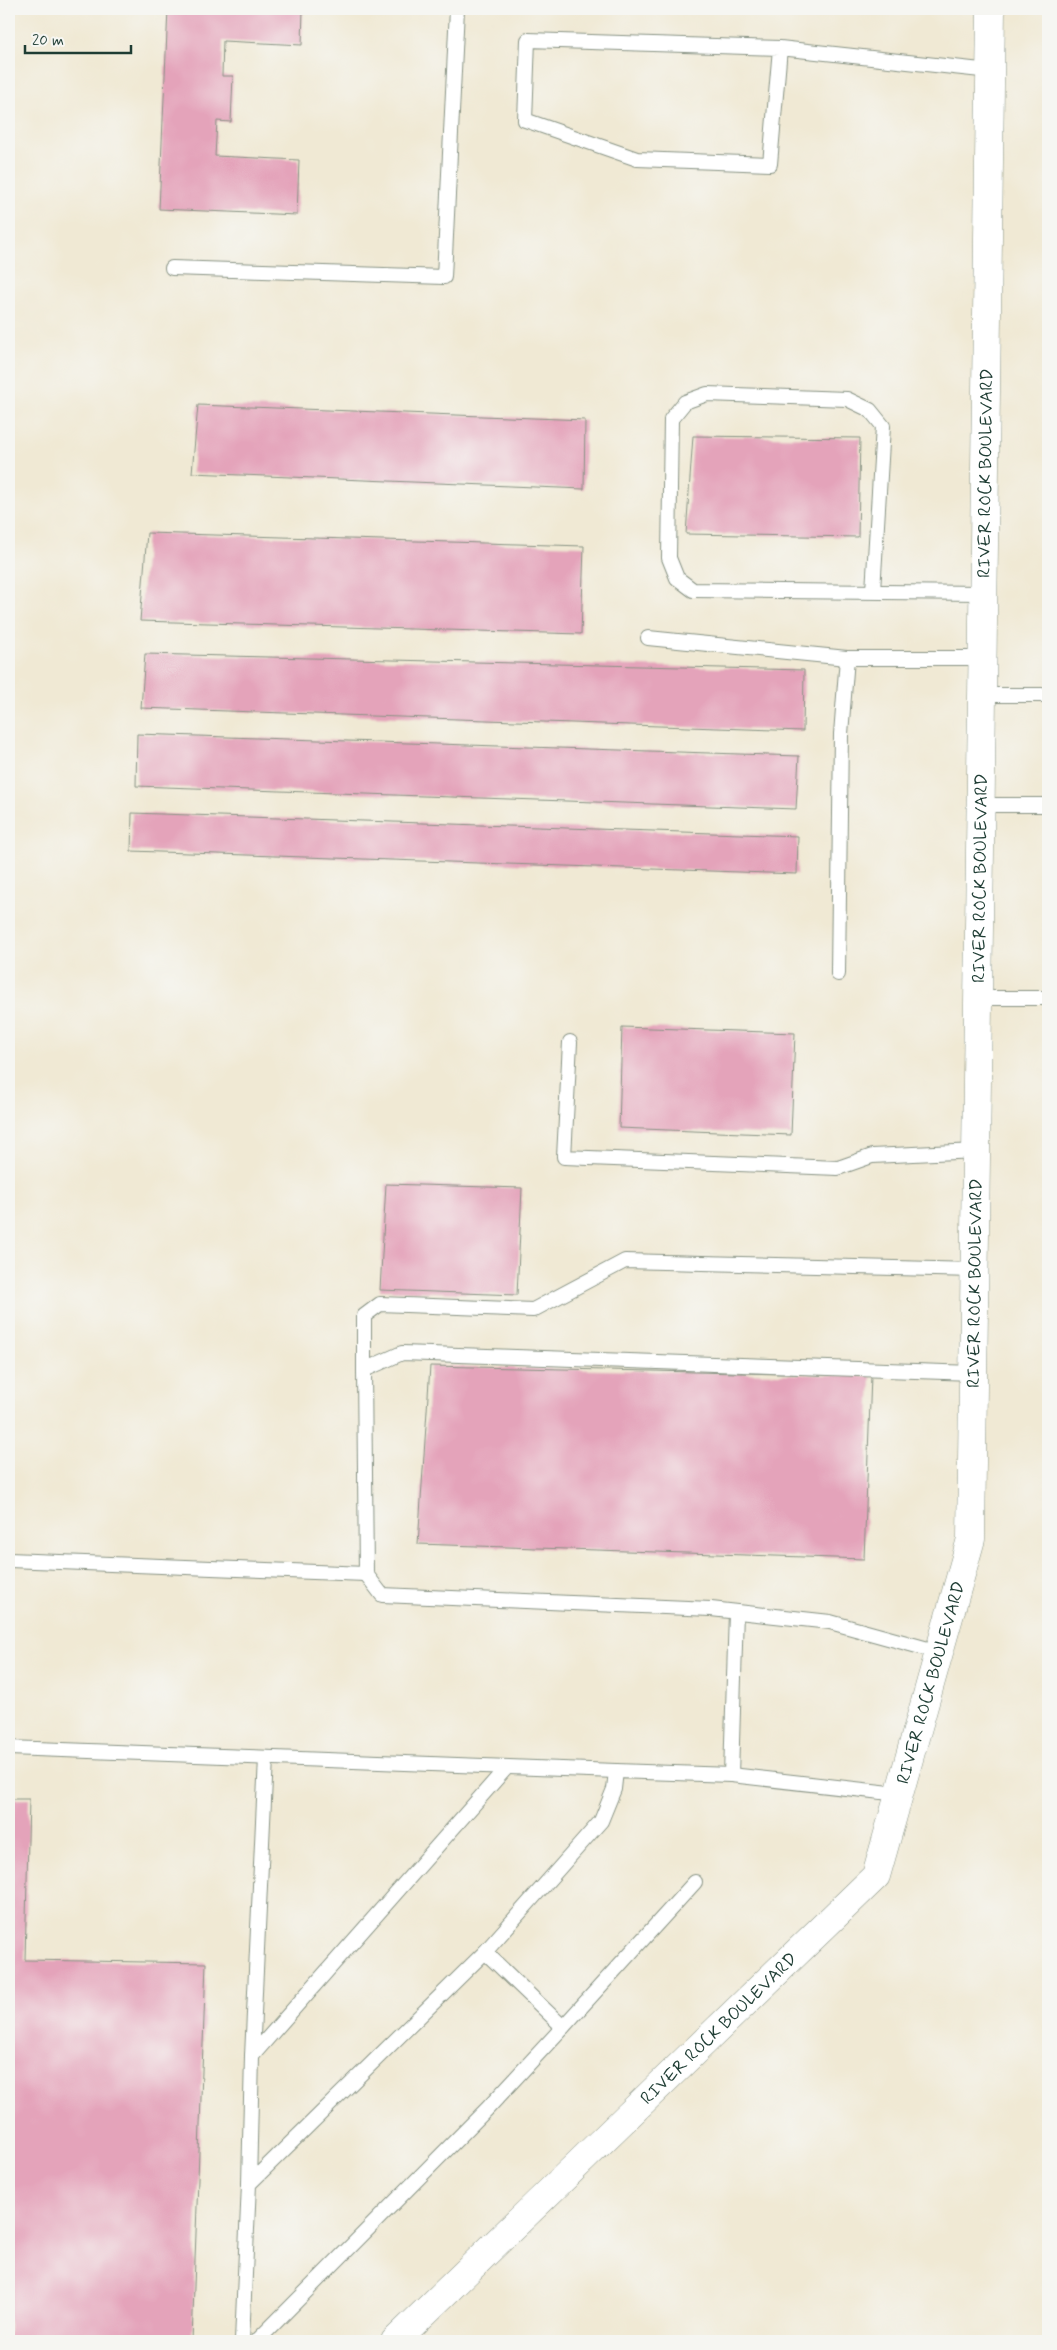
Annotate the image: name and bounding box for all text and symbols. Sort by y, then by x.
scale bar [25,22,131,54]
text: 20 m [32,31,64,51]
street label: RIVER ROCK BOULEVARD [973,368,999,578]
street label: RIVER ROCK BOULEVARD [967,773,994,983]
street label: RIVER ROCK BOULEVARD [962,1178,989,1388]
street label: RIVER ROCK BOULEVARD [892,1579,971,1787]
street label: RIVER ROCK BOULEVARD [636,1947,803,2110]

